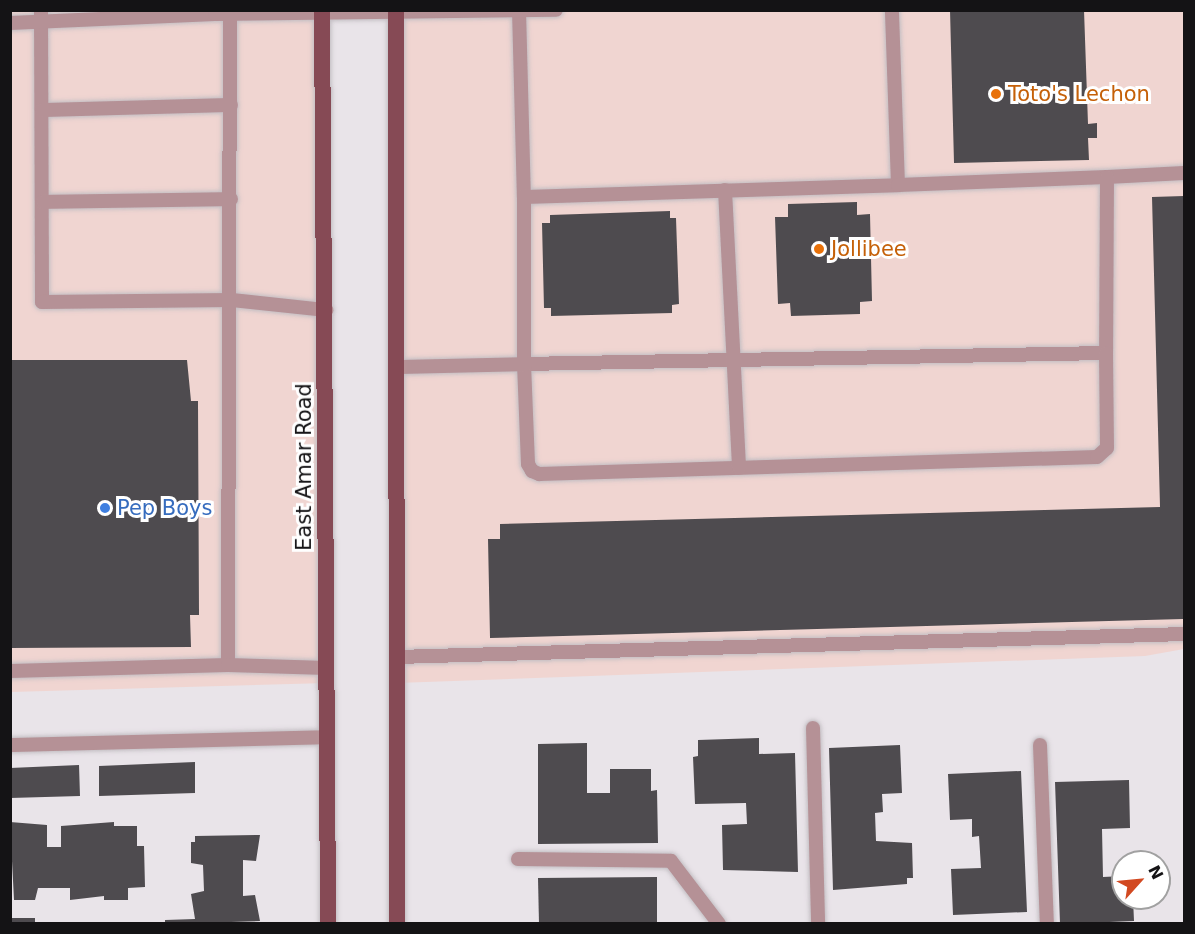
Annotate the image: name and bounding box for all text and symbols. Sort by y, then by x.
place label: Toto's Lechon [1008,81,1150,107]
marker: Toto's Lechon [989,87,1003,101]
place label: Jollibee [831,236,907,262]
marker: Jollibee [812,242,826,256]
street label: East Amar Road [291,383,317,551]
place label: Pep Boys [117,495,212,521]
marker: Pep Boys [98,501,112,515]
north arrow [1111,850,1171,910]
text: N [1144,862,1167,883]

